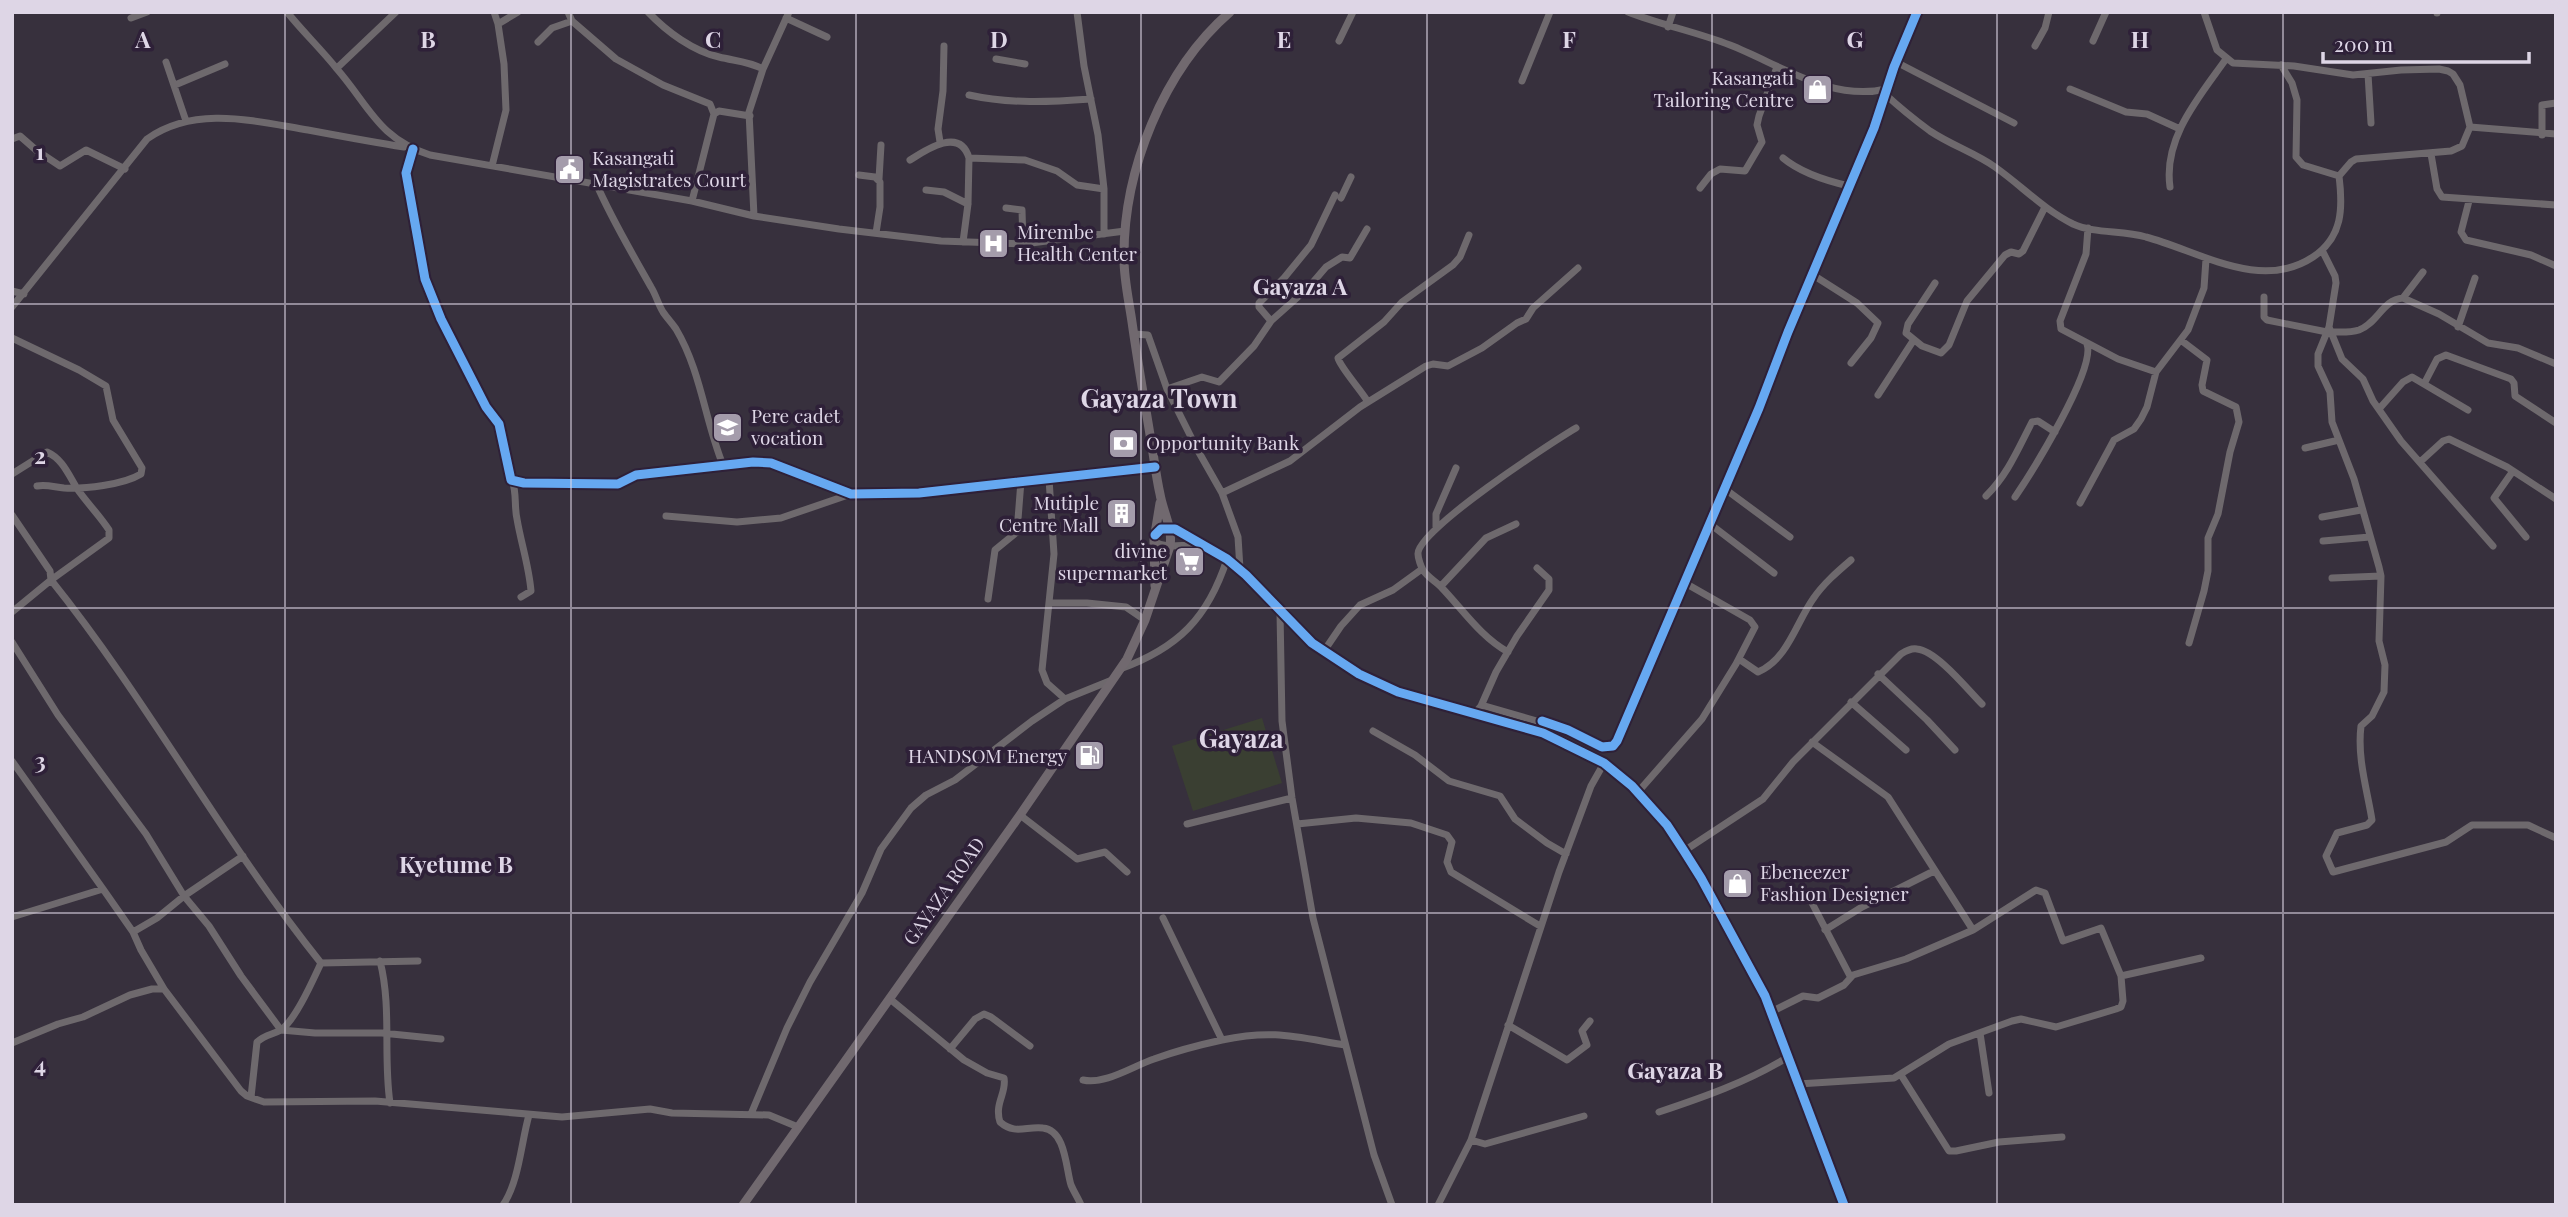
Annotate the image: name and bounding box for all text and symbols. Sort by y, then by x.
scale bar [2323,21,2530,65]
text: A [134,23,151,54]
text: B [420,23,436,54]
text: C [705,23,721,54]
text: D [990,23,1008,54]
text: E [1277,23,1291,54]
text: F [1562,23,1576,54]
text: G [1847,23,1864,54]
text: H [2131,23,2149,54]
text: 200 m [2334,29,2393,57]
place label: Kasangati Tailoring Centre [1653,64,1794,112]
shop icon: Kasangati Tailoring Centre [1800,72,1834,106]
text: 1 [36,135,45,166]
place label: Kasangati Magistrates Court [592,144,746,192]
public building icon: Kasangati Magistrates Court [552,152,586,186]
place label: Mirembe Health Center [1017,218,1138,266]
hospital icon: Mirembe Health Center [977,226,1011,260]
district label: Gayaza A [1253,270,1348,301]
district label: Gayaza Town [1080,380,1238,415]
place label: Pere cadet vocation [750,402,840,450]
school or university icon: Pere cadet vocation [711,410,745,444]
bank icon: Opportunity Bank [1106,426,1140,460]
place label: Opportunity Bank [1146,429,1300,455]
text: 2 [34,439,46,470]
place label: Mutiple Centre Mall [999,489,1100,537]
building icon: Mutiple Centre Mall [1105,497,1139,531]
place label: divine supermarket [1058,537,1167,585]
supermarket icon: divine supermarket [1173,545,1207,579]
district label: Gayaza [1199,720,1284,755]
fuel station icon: HANDSOM Energy [1073,739,1107,773]
place label: HANDSOM Energy [908,742,1067,768]
text: 3 [34,744,46,775]
street label: GAYAZA ROAD [896,831,990,950]
district label: Kyetume B [399,848,513,879]
place label: Ebeneezer Fashion Designer [1760,858,1909,906]
shop icon: Ebeneezer Fashion Designer [1720,866,1754,900]
text: 4 [34,1048,46,1079]
district label: Gayaza B [1627,1054,1723,1085]

